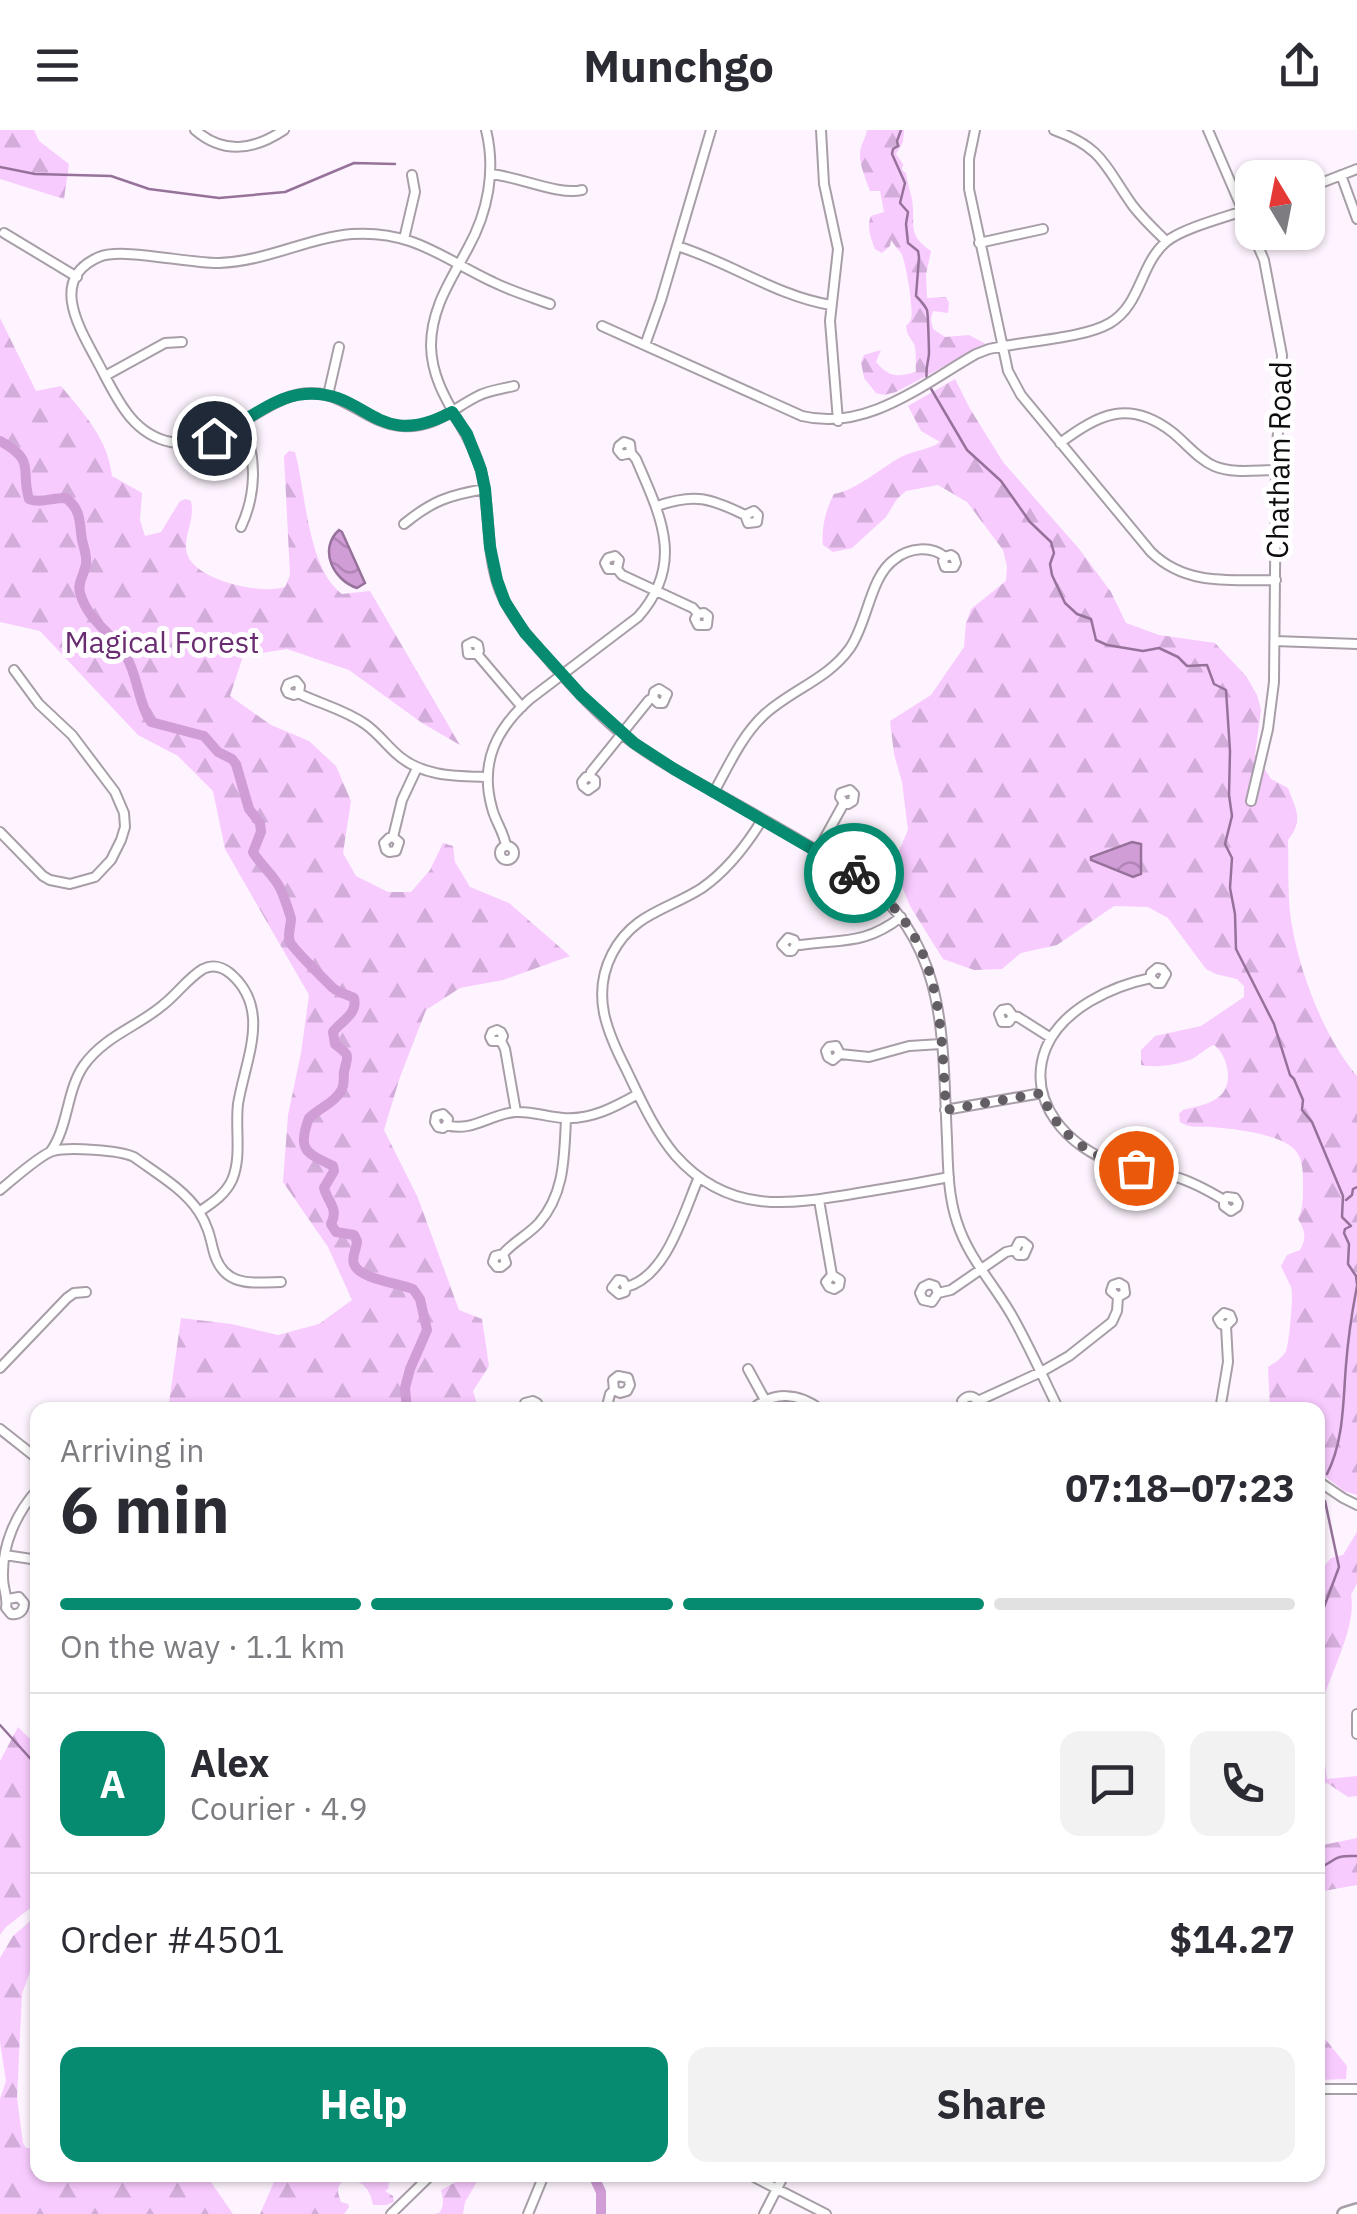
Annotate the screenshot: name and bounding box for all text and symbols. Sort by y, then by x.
text: Munchgo [583,36,774,94]
icon: menu [30,38,85,93]
icon: share [1272,38,1327,93]
north arrow [1235,160,1325,250]
map controls [1235,160,1325,250]
street label: Chatham Road [1257,361,1299,559]
pin [172,396,257,481]
icon: home [187,411,242,466]
park label: Magical Forest [64,622,260,661]
courier [804,823,904,923]
icon: bike [827,846,882,901]
pin [1094,1126,1179,1211]
icon: bag [1109,1141,1164,1196]
text: Arriving in [60,1429,205,1471]
text: 07:18–07:23 [1065,1463,1295,1512]
text: 6 min [60,1466,230,1551]
text: On the way · 1.1 km [60,1625,345,1667]
button: chat [1060,1731,1165,1836]
button: phone [1190,1731,1295,1836]
text: Alex [190,1738,270,1787]
text: A [99,1759,126,1808]
text: Courier · 4.9 [190,1787,368,1829]
text: Order #4501 [60,1914,285,1963]
text: $14.27 [1169,1914,1295,1963]
button: Help [60,2047,668,2162]
button: Share [688,2047,1295,2162]

